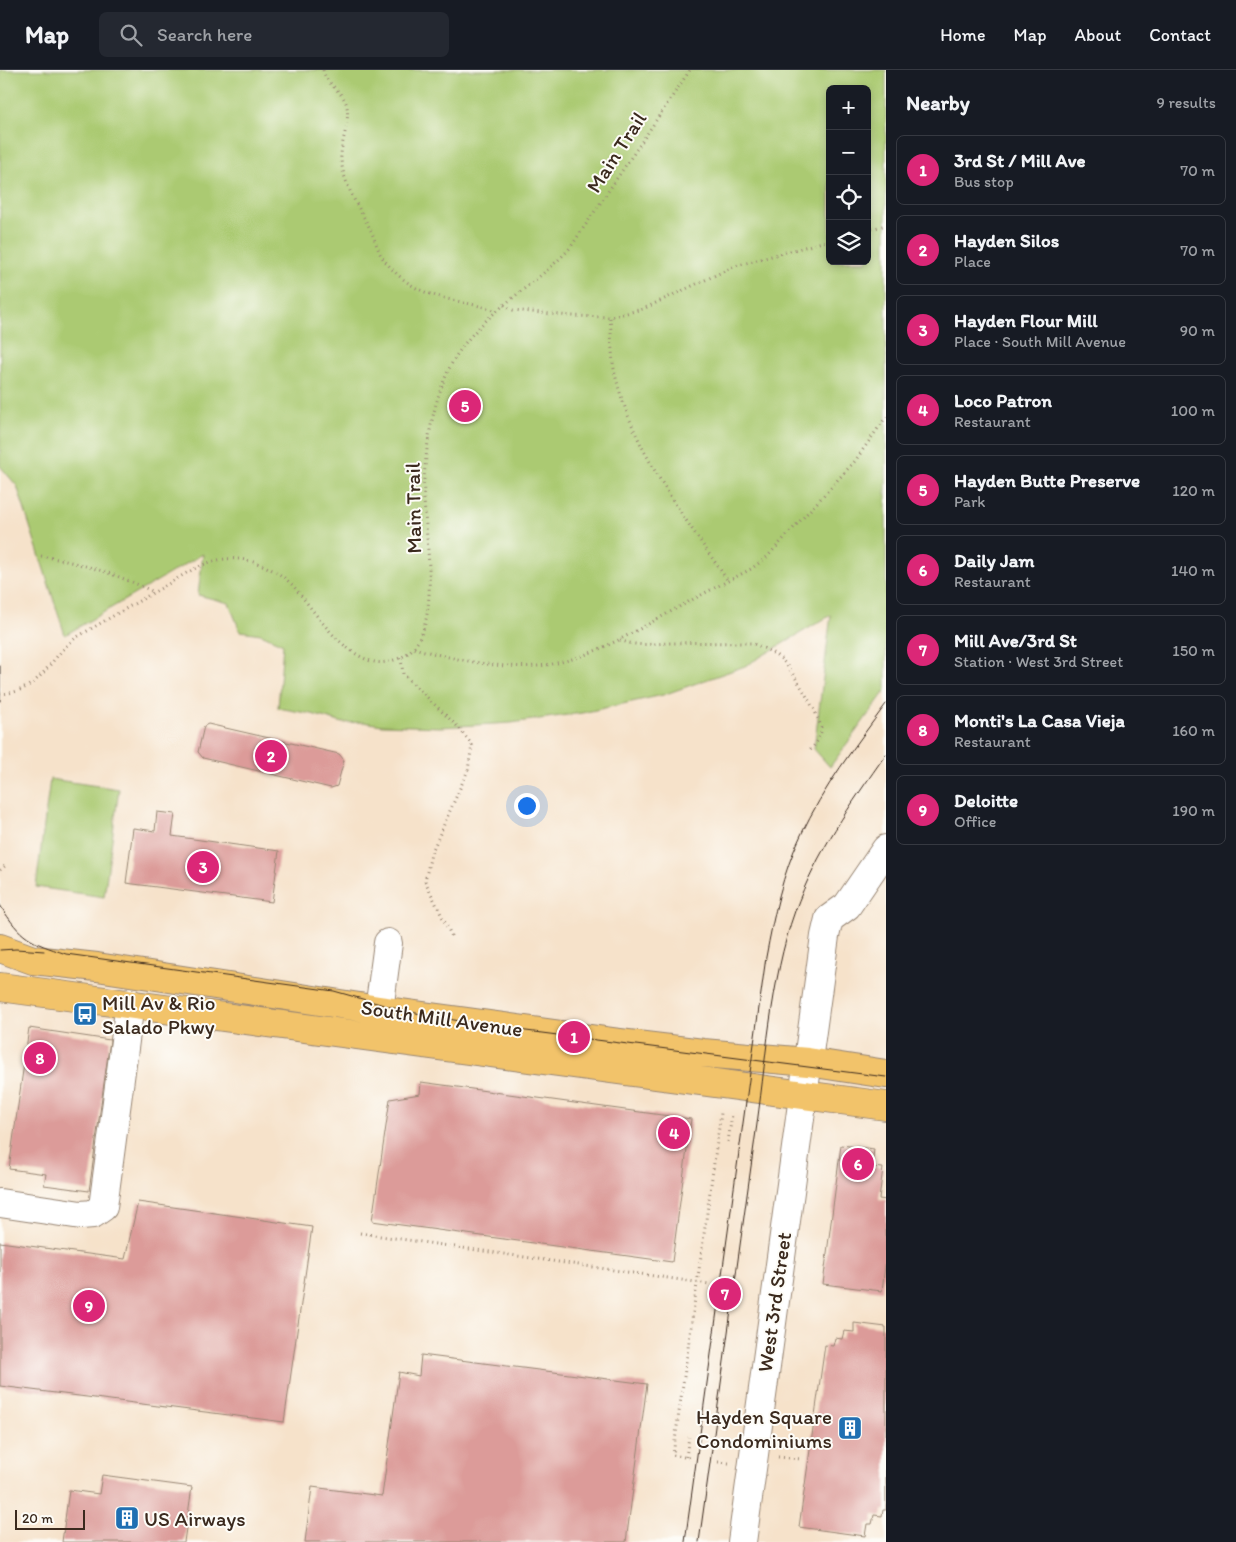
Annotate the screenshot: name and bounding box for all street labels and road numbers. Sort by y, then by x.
street label: Main Trail [581,107,651,197]
street label: Main Trail [400,462,426,554]
street label: South Mill Avenue [360,994,524,1042]
street label: West 3rd Street [752,1230,796,1374]

